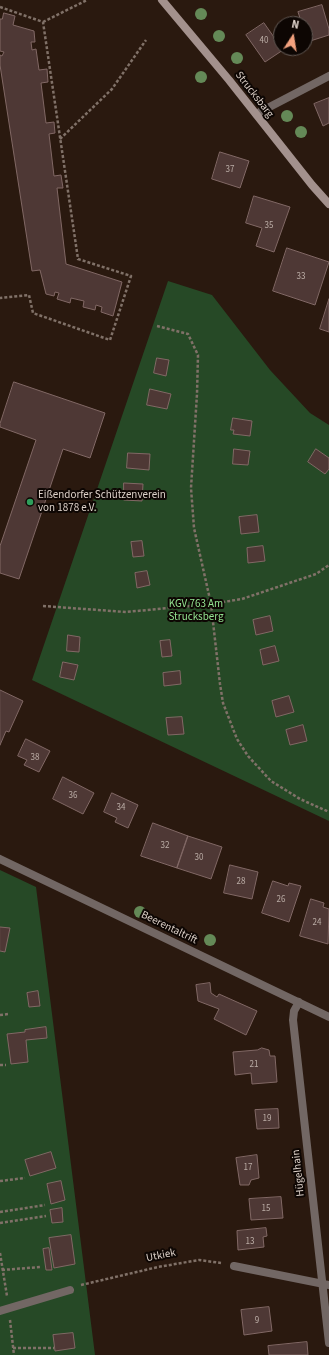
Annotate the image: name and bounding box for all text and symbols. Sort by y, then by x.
north arrow [273,16,313,56]
text: N [290,17,301,33]
house number: 40 [260,36,268,46]
street label: Strucksbarg [232,69,276,121]
house number: 37 [226,165,234,175]
house number: 35 [265,221,273,231]
house number: 33 [297,272,305,282]
place label: Eißendorfer Schützenverein von 1878 e.V. [38,489,166,515]
marker: Eißendorfer Schützenverein von 1878 e.V. [25,497,35,507]
park label: KGV 763 Am Strucksberg [169,598,223,624]
house number: 38 [31,753,39,763]
house number: 36 [69,791,77,801]
house number: 34 [117,803,125,813]
house number: 32 [161,841,169,851]
house number: 30 [195,853,203,863]
house number: 28 [237,877,245,887]
house number: 26 [277,895,285,905]
street label: Beerentaltrift [139,909,199,947]
house number: 24 [313,918,321,928]
house number: 21 [250,1060,258,1070]
house number: 19 [263,1114,271,1124]
street label: Hügelhain [290,1149,308,1197]
house number: 17 [244,1163,252,1173]
house number: 15 [262,1204,270,1214]
house number: 13 [246,1237,254,1247]
street label: Utkiek [145,1247,177,1265]
house number: 9 [255,1316,259,1326]

